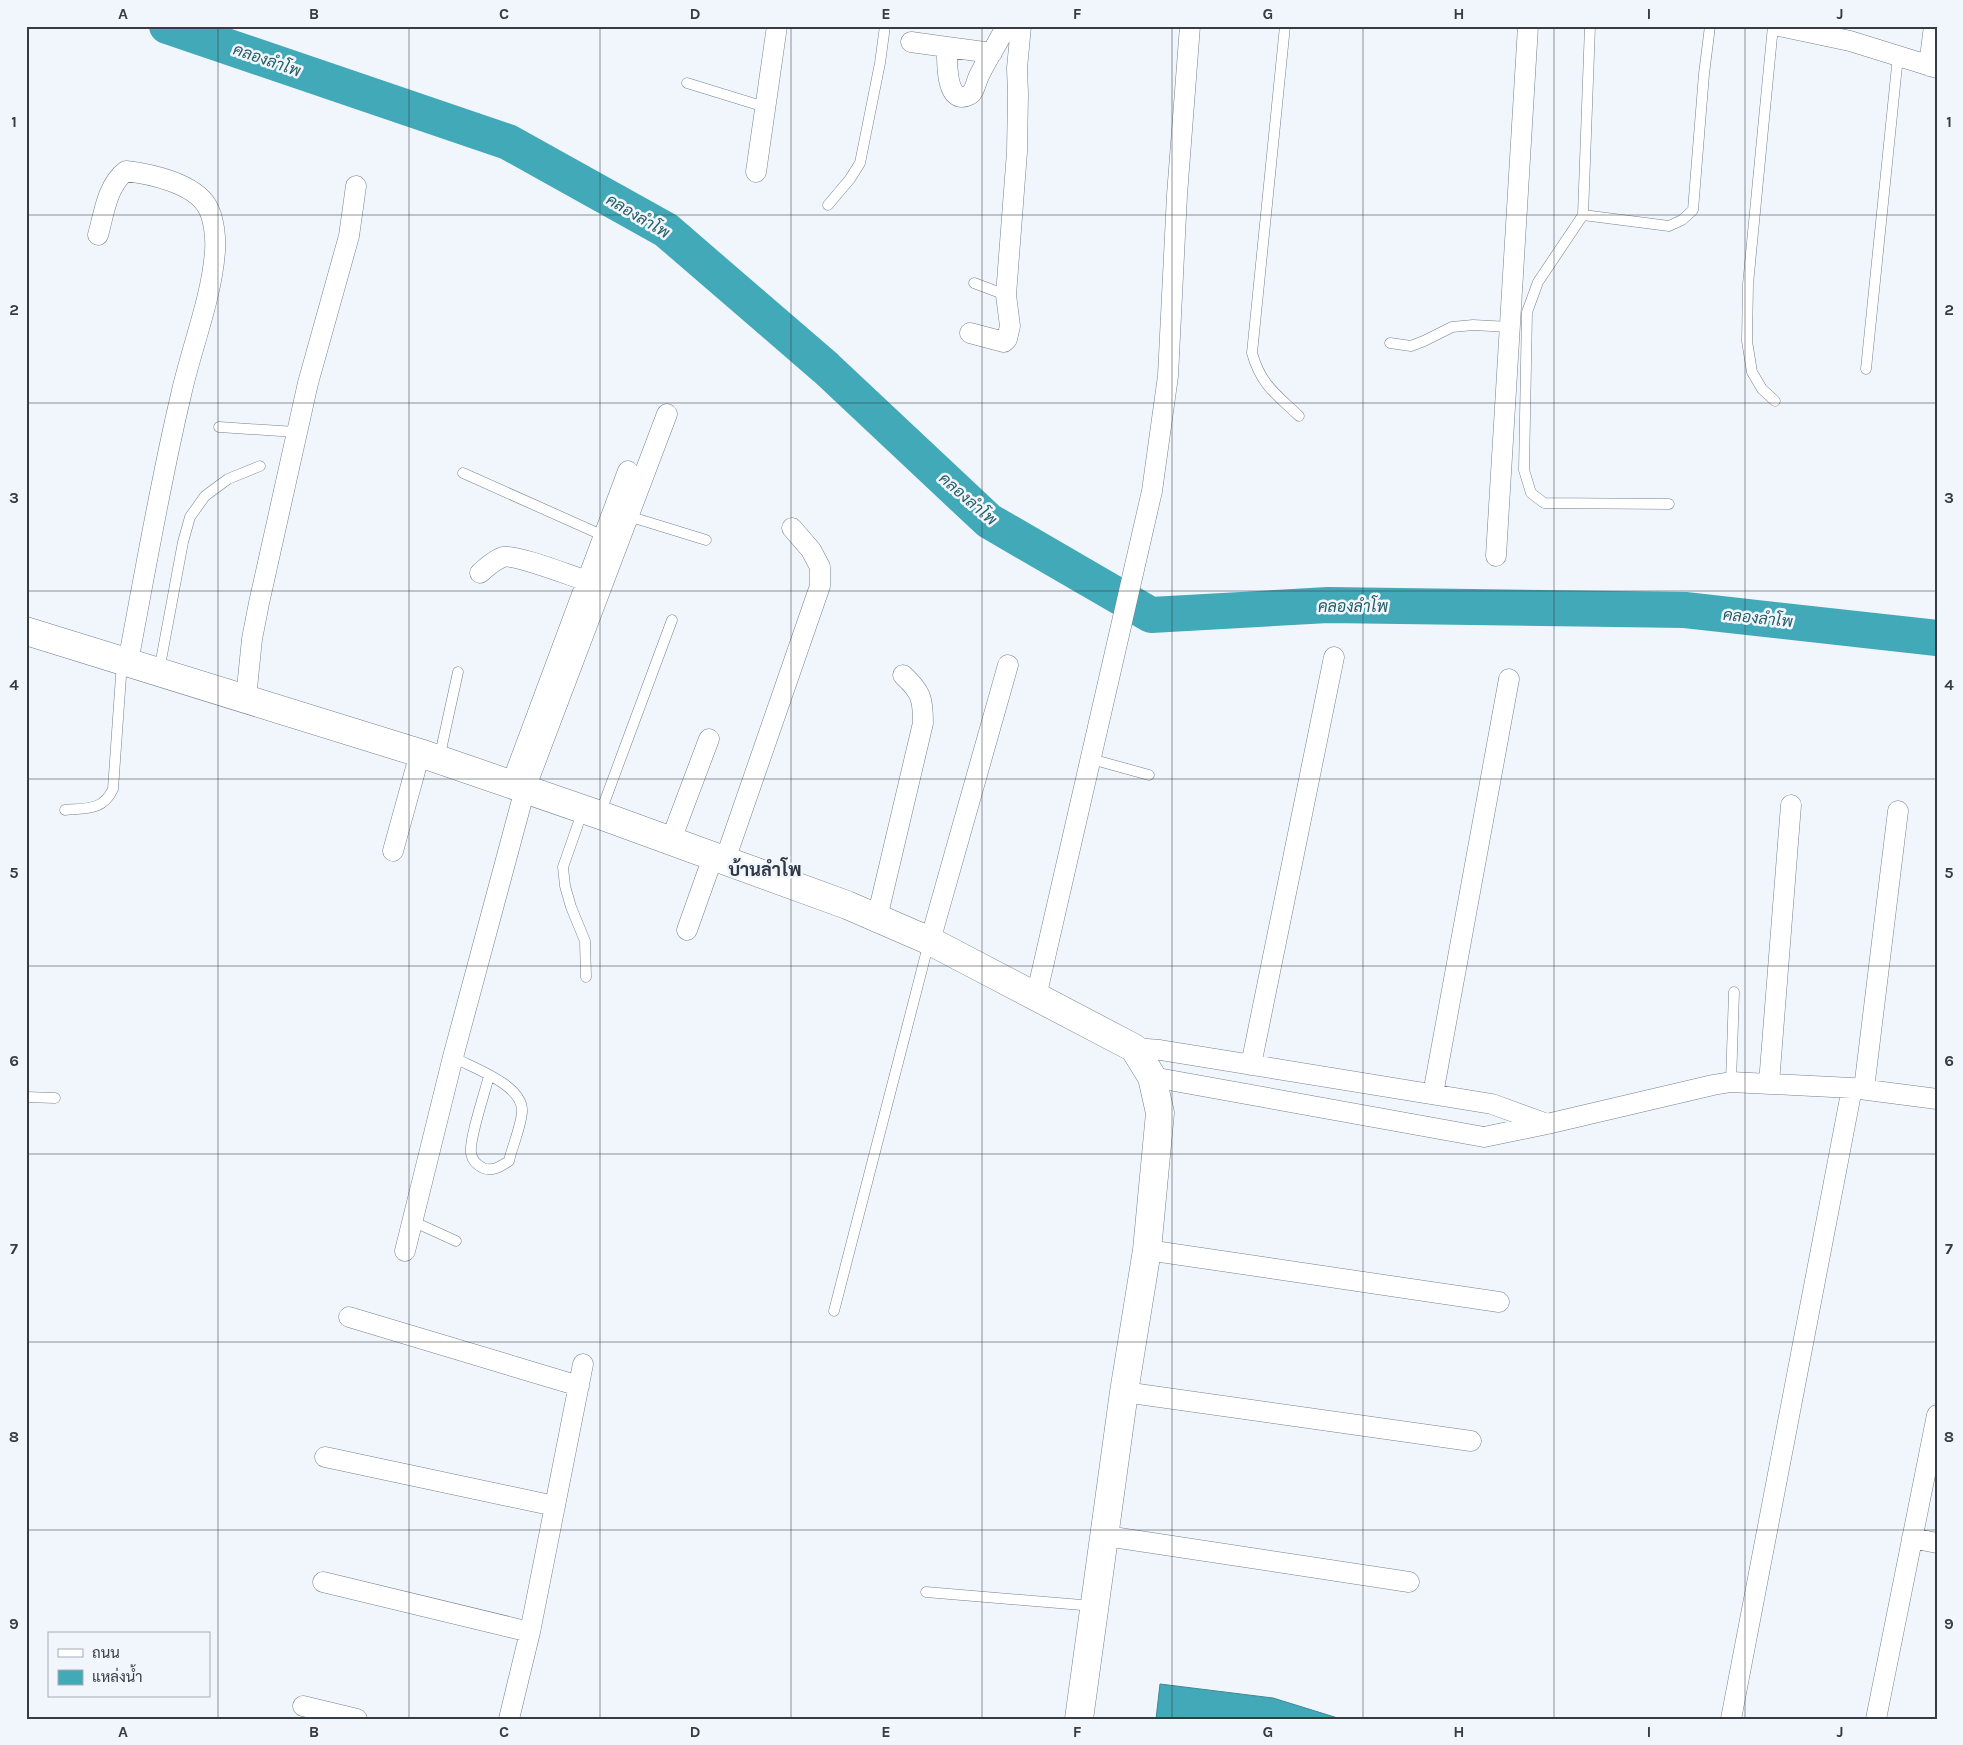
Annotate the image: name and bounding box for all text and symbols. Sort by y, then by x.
text: A [118,4,128,23]
text: B [309,4,319,23]
text: C [499,4,509,23]
text: D [690,4,701,23]
text: E [881,4,891,23]
text: F [1073,4,1082,23]
text: G [1263,4,1273,23]
text: H [1453,4,1465,23]
text: I [1647,4,1651,23]
text: J [1836,4,1844,23]
water label: คลองลำโพ [231,38,304,81]
text: 1 [11,112,17,131]
text: 1 [1946,112,1952,131]
water label: คลองลำโพ [603,188,674,242]
text: 2 [9,300,19,319]
text: 2 [1944,300,1954,319]
water label: คลองลำโพ [935,467,1002,530]
text: 3 [9,488,19,507]
text: 3 [1944,488,1954,507]
water label: คลองลำโพ [1318,595,1389,616]
water label: คลองลำโพ [1722,603,1795,631]
text: 4 [9,675,19,694]
text: 4 [1944,675,1954,694]
district label: บ้านลำโพ [728,857,802,881]
text: 5 [9,863,19,882]
text: 5 [1944,863,1954,882]
text: 6 [9,1051,19,1070]
text: 6 [1944,1051,1954,1070]
text: 7 [10,1239,18,1258]
text: 7 [1945,1239,1953,1258]
text: 8 [9,1427,19,1446]
text: 8 [1944,1427,1954,1446]
text: 9 [9,1614,19,1633]
text: 9 [1944,1614,1954,1633]
legend [48,1632,210,1698]
text: ถนน [92,1644,120,1662]
text: แหล่งน้ำ [92,1664,143,1686]
text: A [118,1722,128,1741]
text: B [309,1722,319,1741]
text: C [499,1722,509,1741]
text: D [690,1722,701,1741]
text: E [881,1722,891,1741]
text: F [1073,1722,1082,1741]
text: G [1263,1722,1273,1741]
text: H [1453,1722,1465,1741]
text: I [1647,1722,1651,1741]
text: J [1836,1722,1844,1741]

